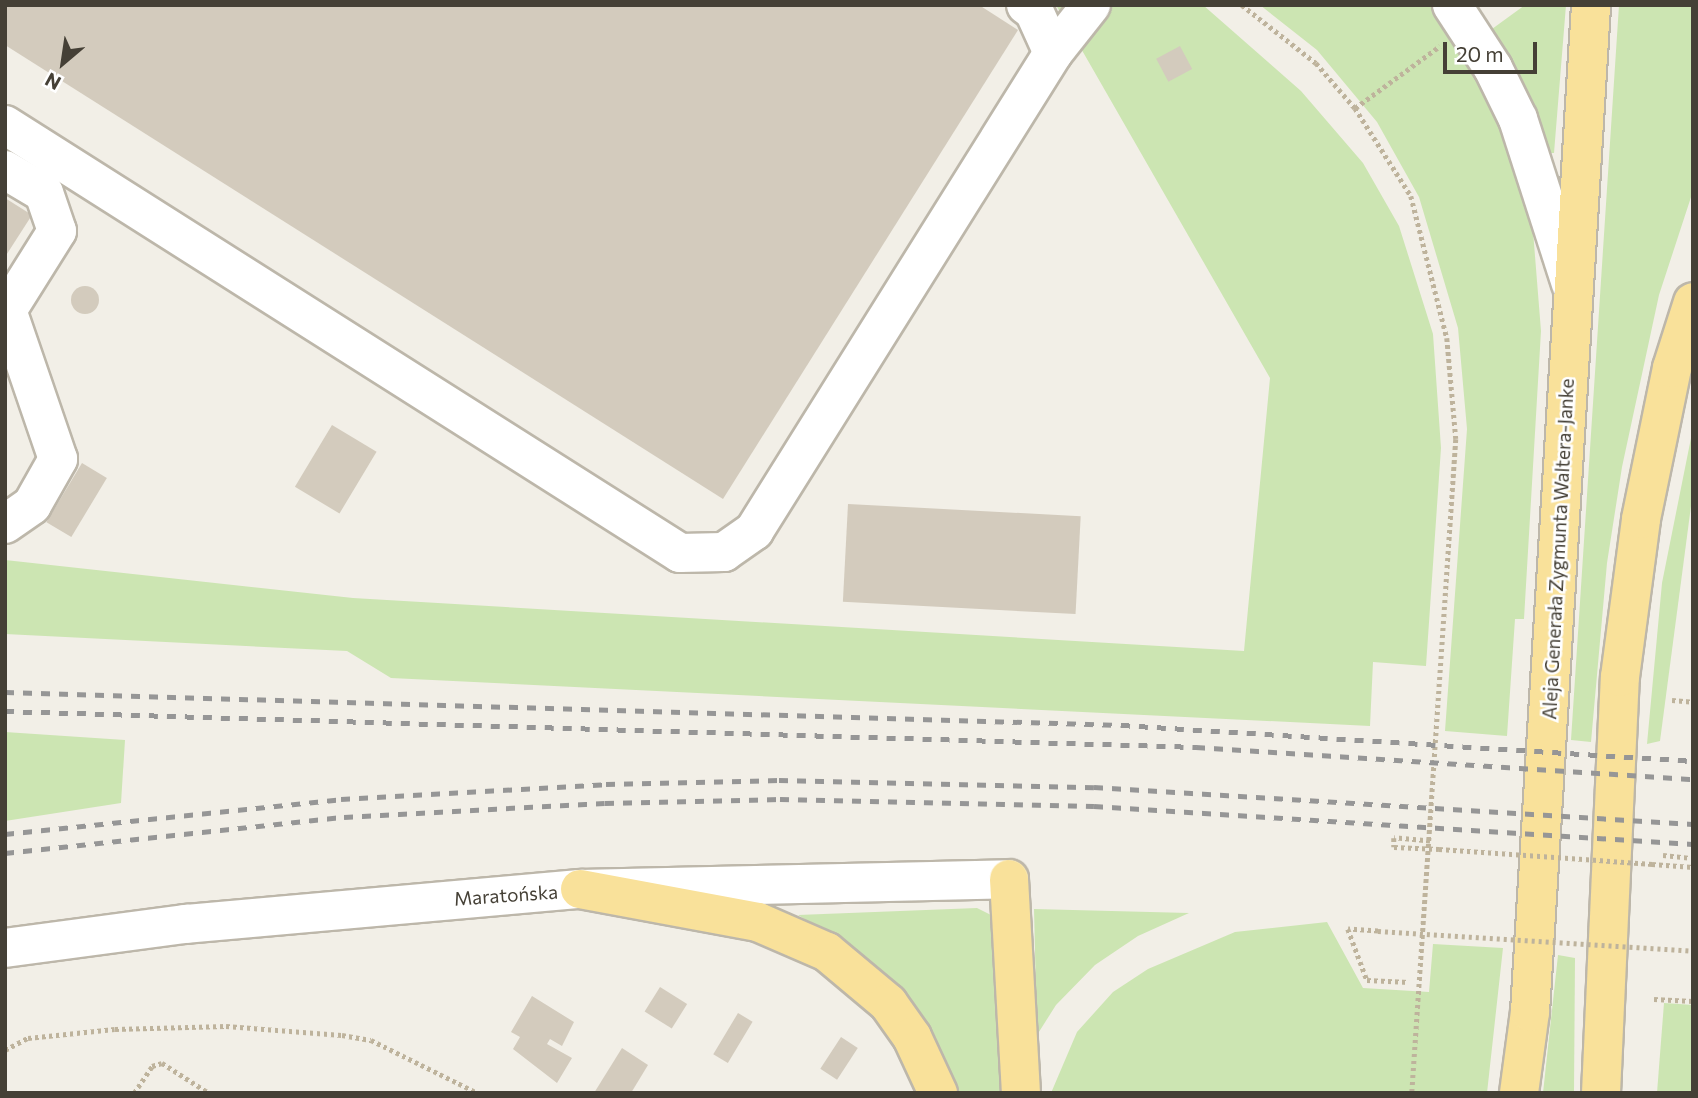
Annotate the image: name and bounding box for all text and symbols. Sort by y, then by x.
north arrow [28,28,98,98]
scale bar [1446,28,1540,72]
text: 20 m [1456,41,1504,66]
text: N [41,68,64,95]
street label: Aleja Generała Zygmunta Waltera-Janke [1538,378,1578,720]
street label: Maratońska [453,880,559,910]

